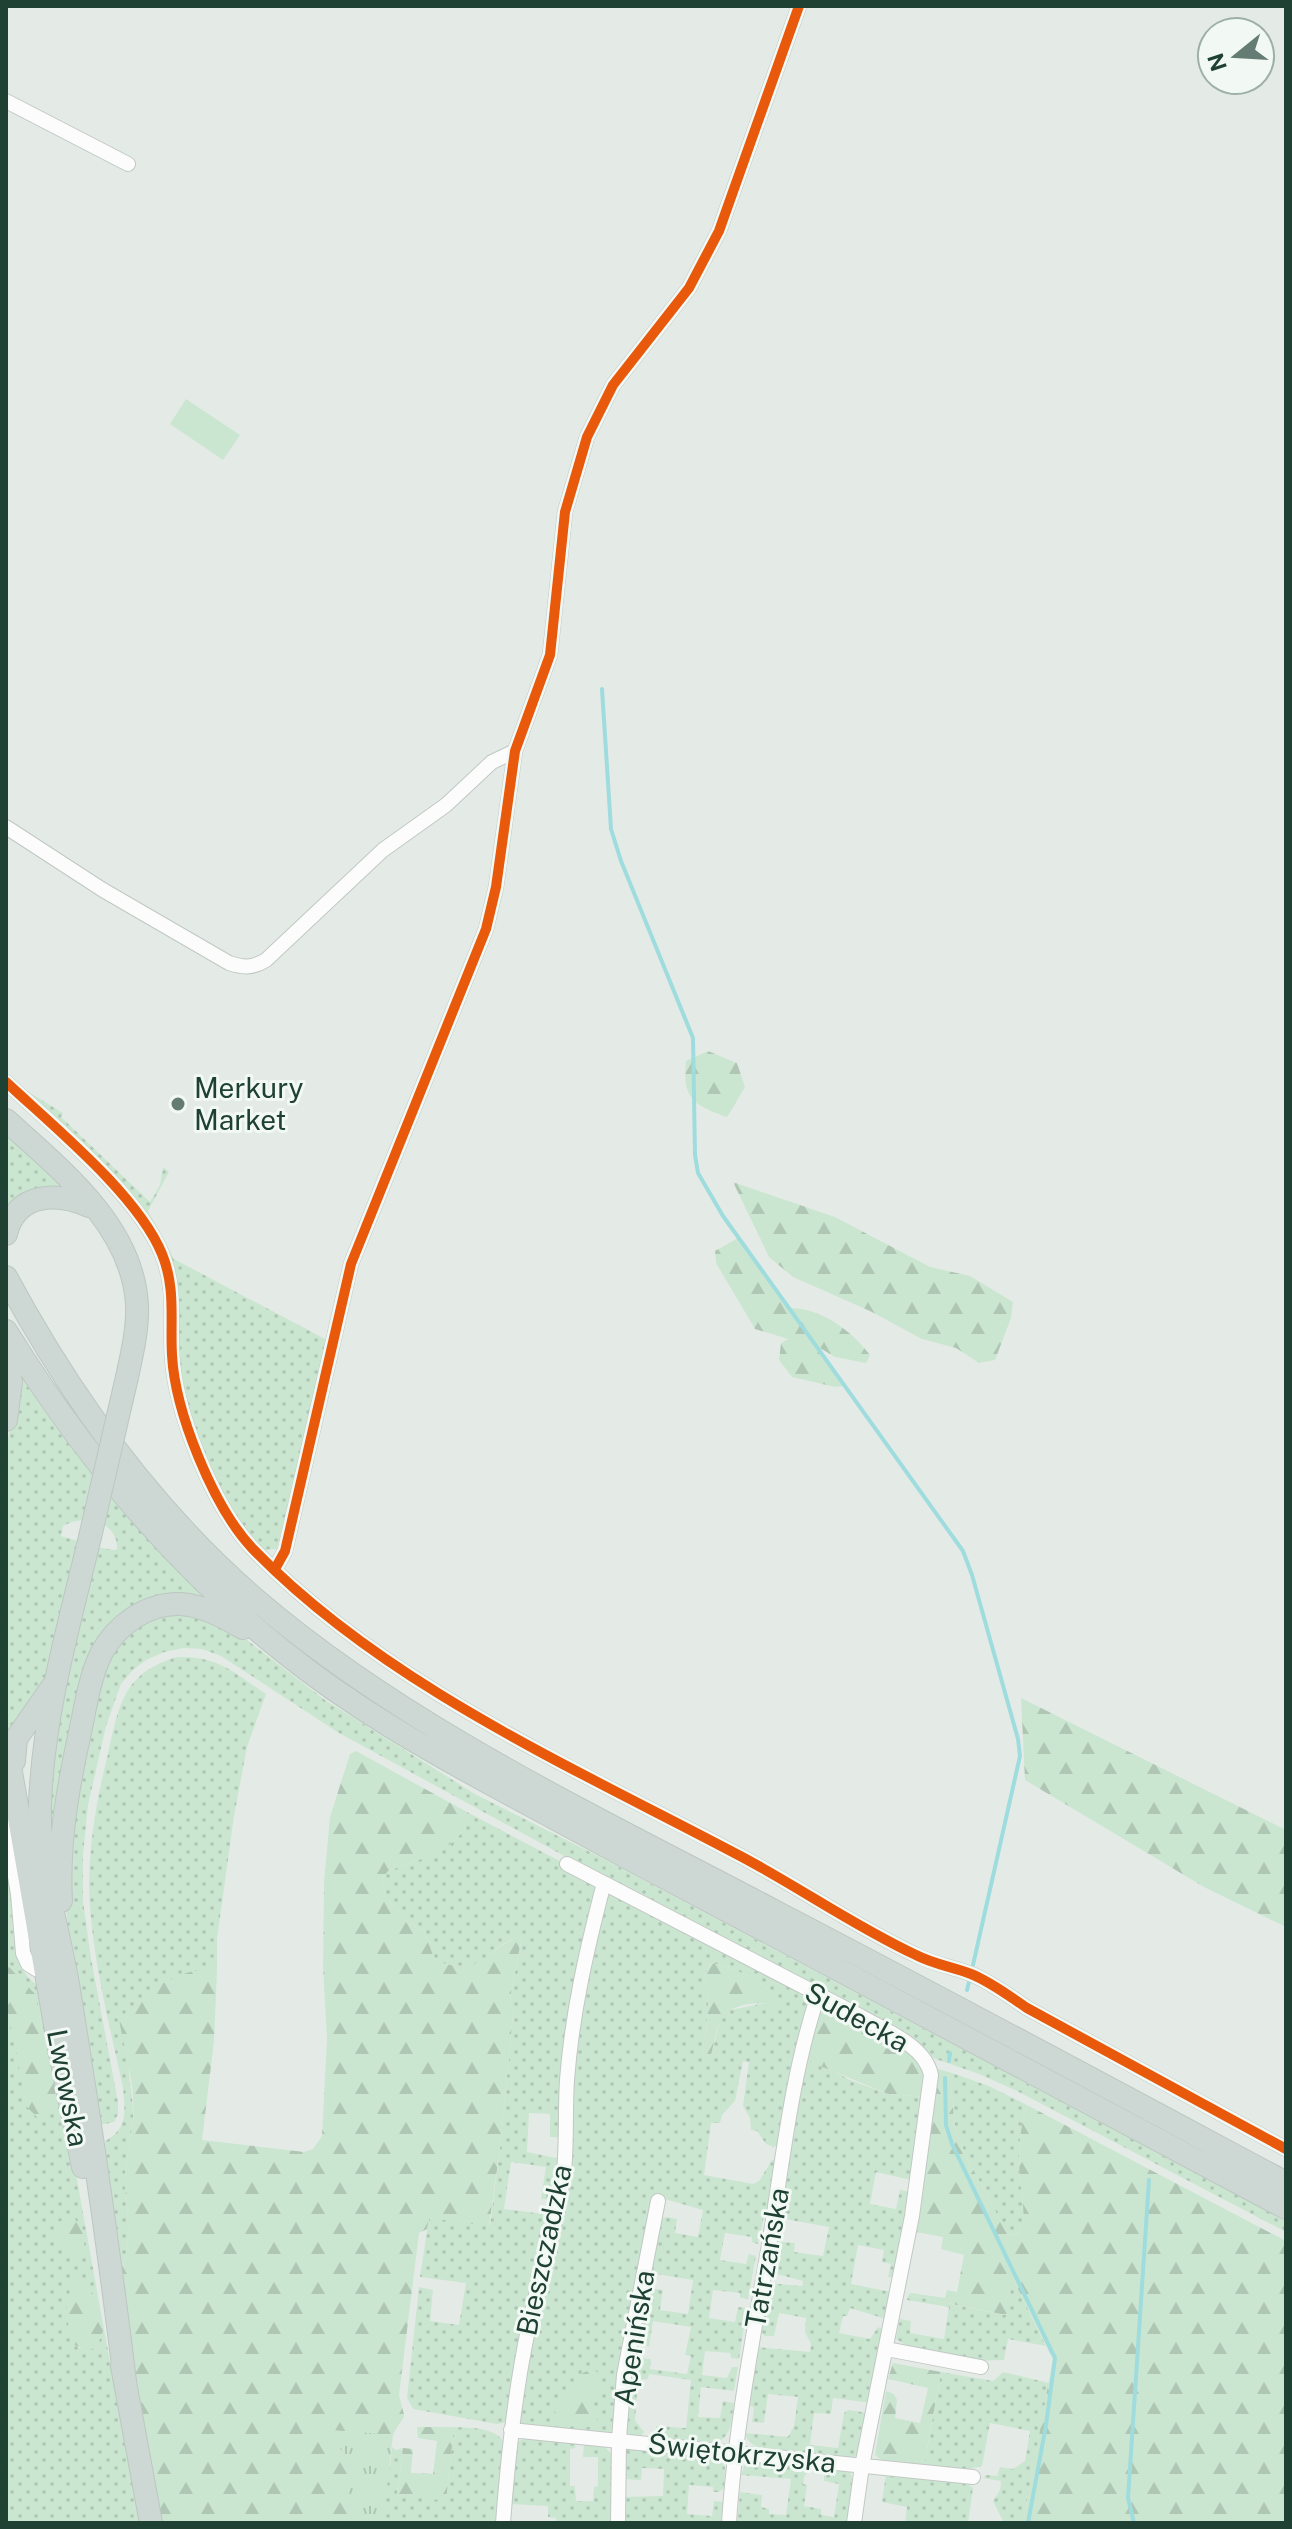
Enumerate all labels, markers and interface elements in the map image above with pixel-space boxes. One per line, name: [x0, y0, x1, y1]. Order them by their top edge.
north arrow: [1196, 16, 1276, 96]
text: N: [1202, 50, 1232, 74]
place label: Merkury Market: [194, 1071, 304, 1136]
marker: Merkury Market: [169, 1095, 187, 1113]
street label: Sudecka: [800, 1975, 915, 2058]
street label: Lwowska: [41, 2026, 96, 2149]
street label: Bieszczadzka: [509, 2161, 578, 2338]
street label: Tatrzańska: [738, 2185, 795, 2331]
street label: Apenińska: [607, 2268, 660, 2408]
street label: Świętokrzyska: [646, 2426, 838, 2479]

